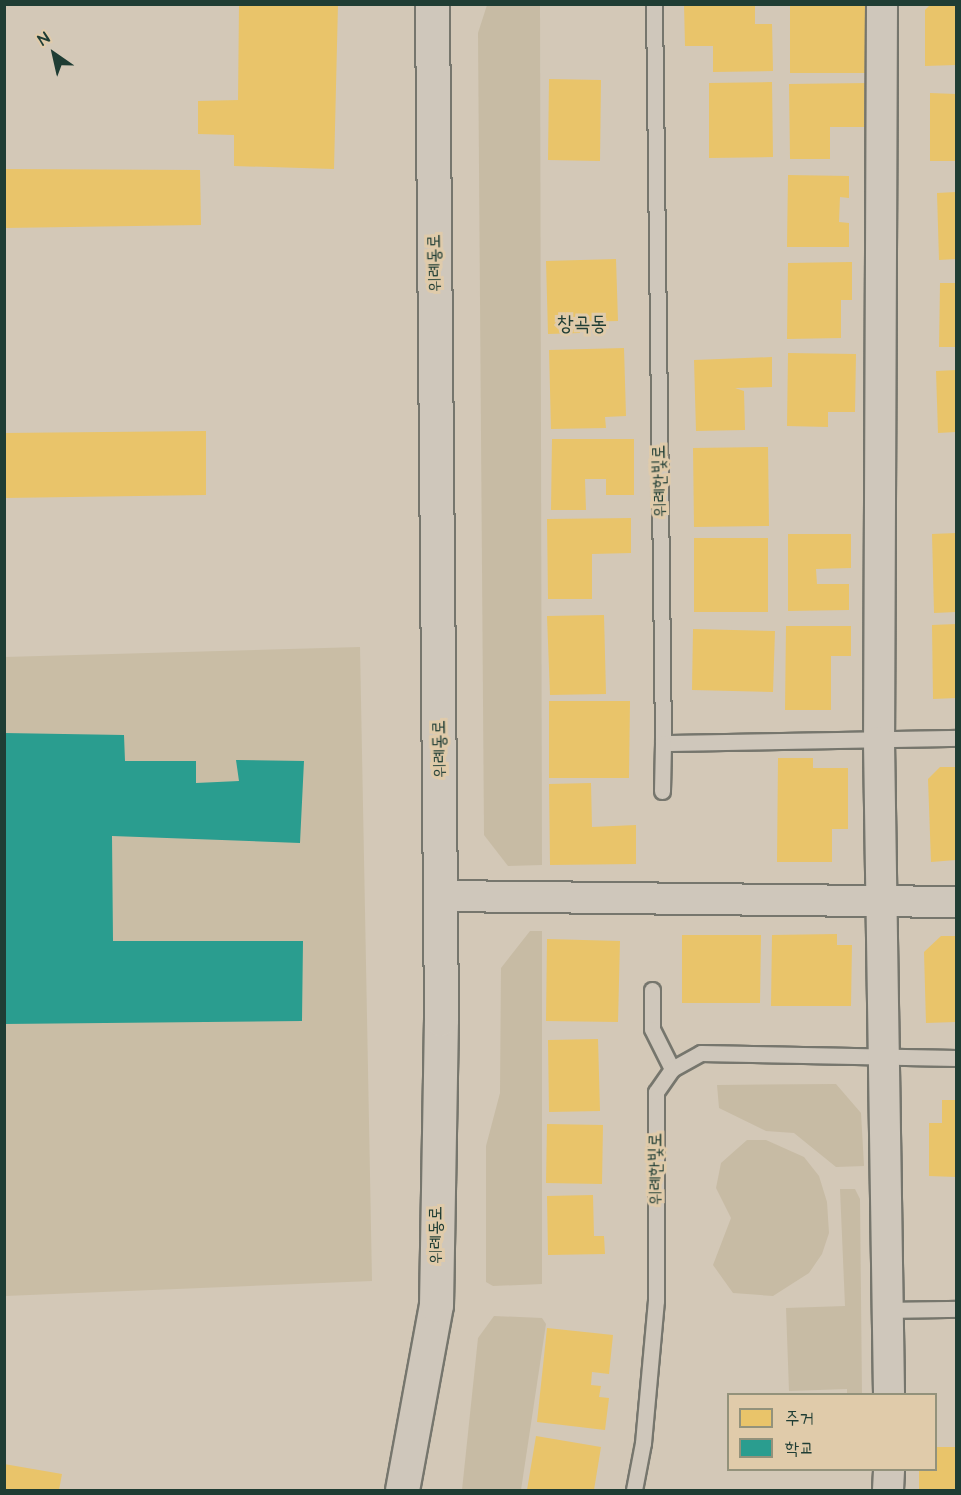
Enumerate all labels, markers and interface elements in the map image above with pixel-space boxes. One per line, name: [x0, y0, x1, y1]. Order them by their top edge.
north arrow: [24, 24, 84, 84]
text: N: [34, 27, 54, 51]
street label: 위례동로: [424, 234, 446, 292]
district label: 창곡동: [557, 311, 607, 337]
street label: 위례한빛로: [649, 445, 671, 517]
street label: 위례동로: [429, 720, 451, 778]
street label: 위례한빛로: [645, 1133, 667, 1205]
street label: 위례동로: [425, 1206, 447, 1264]
legend: [727, 1393, 937, 1471]
text: 주거: [785, 1406, 814, 1431]
text: 학교: [785, 1436, 814, 1461]

